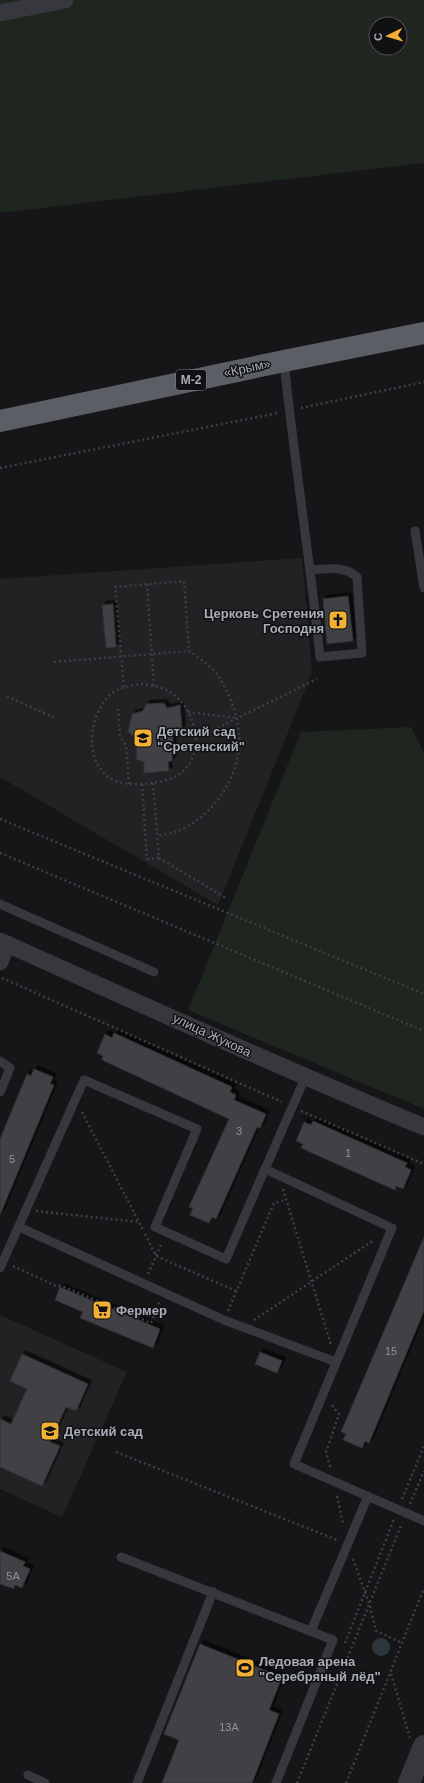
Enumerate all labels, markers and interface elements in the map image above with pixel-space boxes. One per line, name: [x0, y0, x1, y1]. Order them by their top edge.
north arrow: [368, 16, 408, 56]
text: С: [372, 32, 384, 41]
street label: «Крым»: [222, 356, 272, 380]
road number: М-2: [176, 370, 206, 390]
place label: Церковь Сретения Господня: [204, 606, 324, 636]
church icon: Церковь Сретения Господня: [327, 609, 349, 631]
place label: Детский сад "Сретенский": [157, 724, 245, 754]
school or university icon: Детский сад "Сретенский": [132, 727, 154, 749]
street label: улица Жукова: [170, 1010, 254, 1060]
house number: 3: [236, 1125, 242, 1137]
house number: 1: [345, 1147, 351, 1159]
house number: 5: [9, 1153, 15, 1165]
supermarket icon: Фермер: [91, 1299, 113, 1321]
place label: Фермер: [116, 1303, 167, 1318]
house number: 15: [385, 1345, 397, 1357]
school or university icon: Детский сад: [39, 1420, 61, 1442]
place label: Детский сад: [64, 1424, 144, 1439]
house number: 5А: [6, 1570, 20, 1582]
place label: Ледовая арена "Серебряный лёд": [259, 1654, 381, 1684]
sports icon: Ледовая арена "Серебряный лёд": [234, 1657, 256, 1679]
house number: 13А: [219, 1721, 239, 1733]

